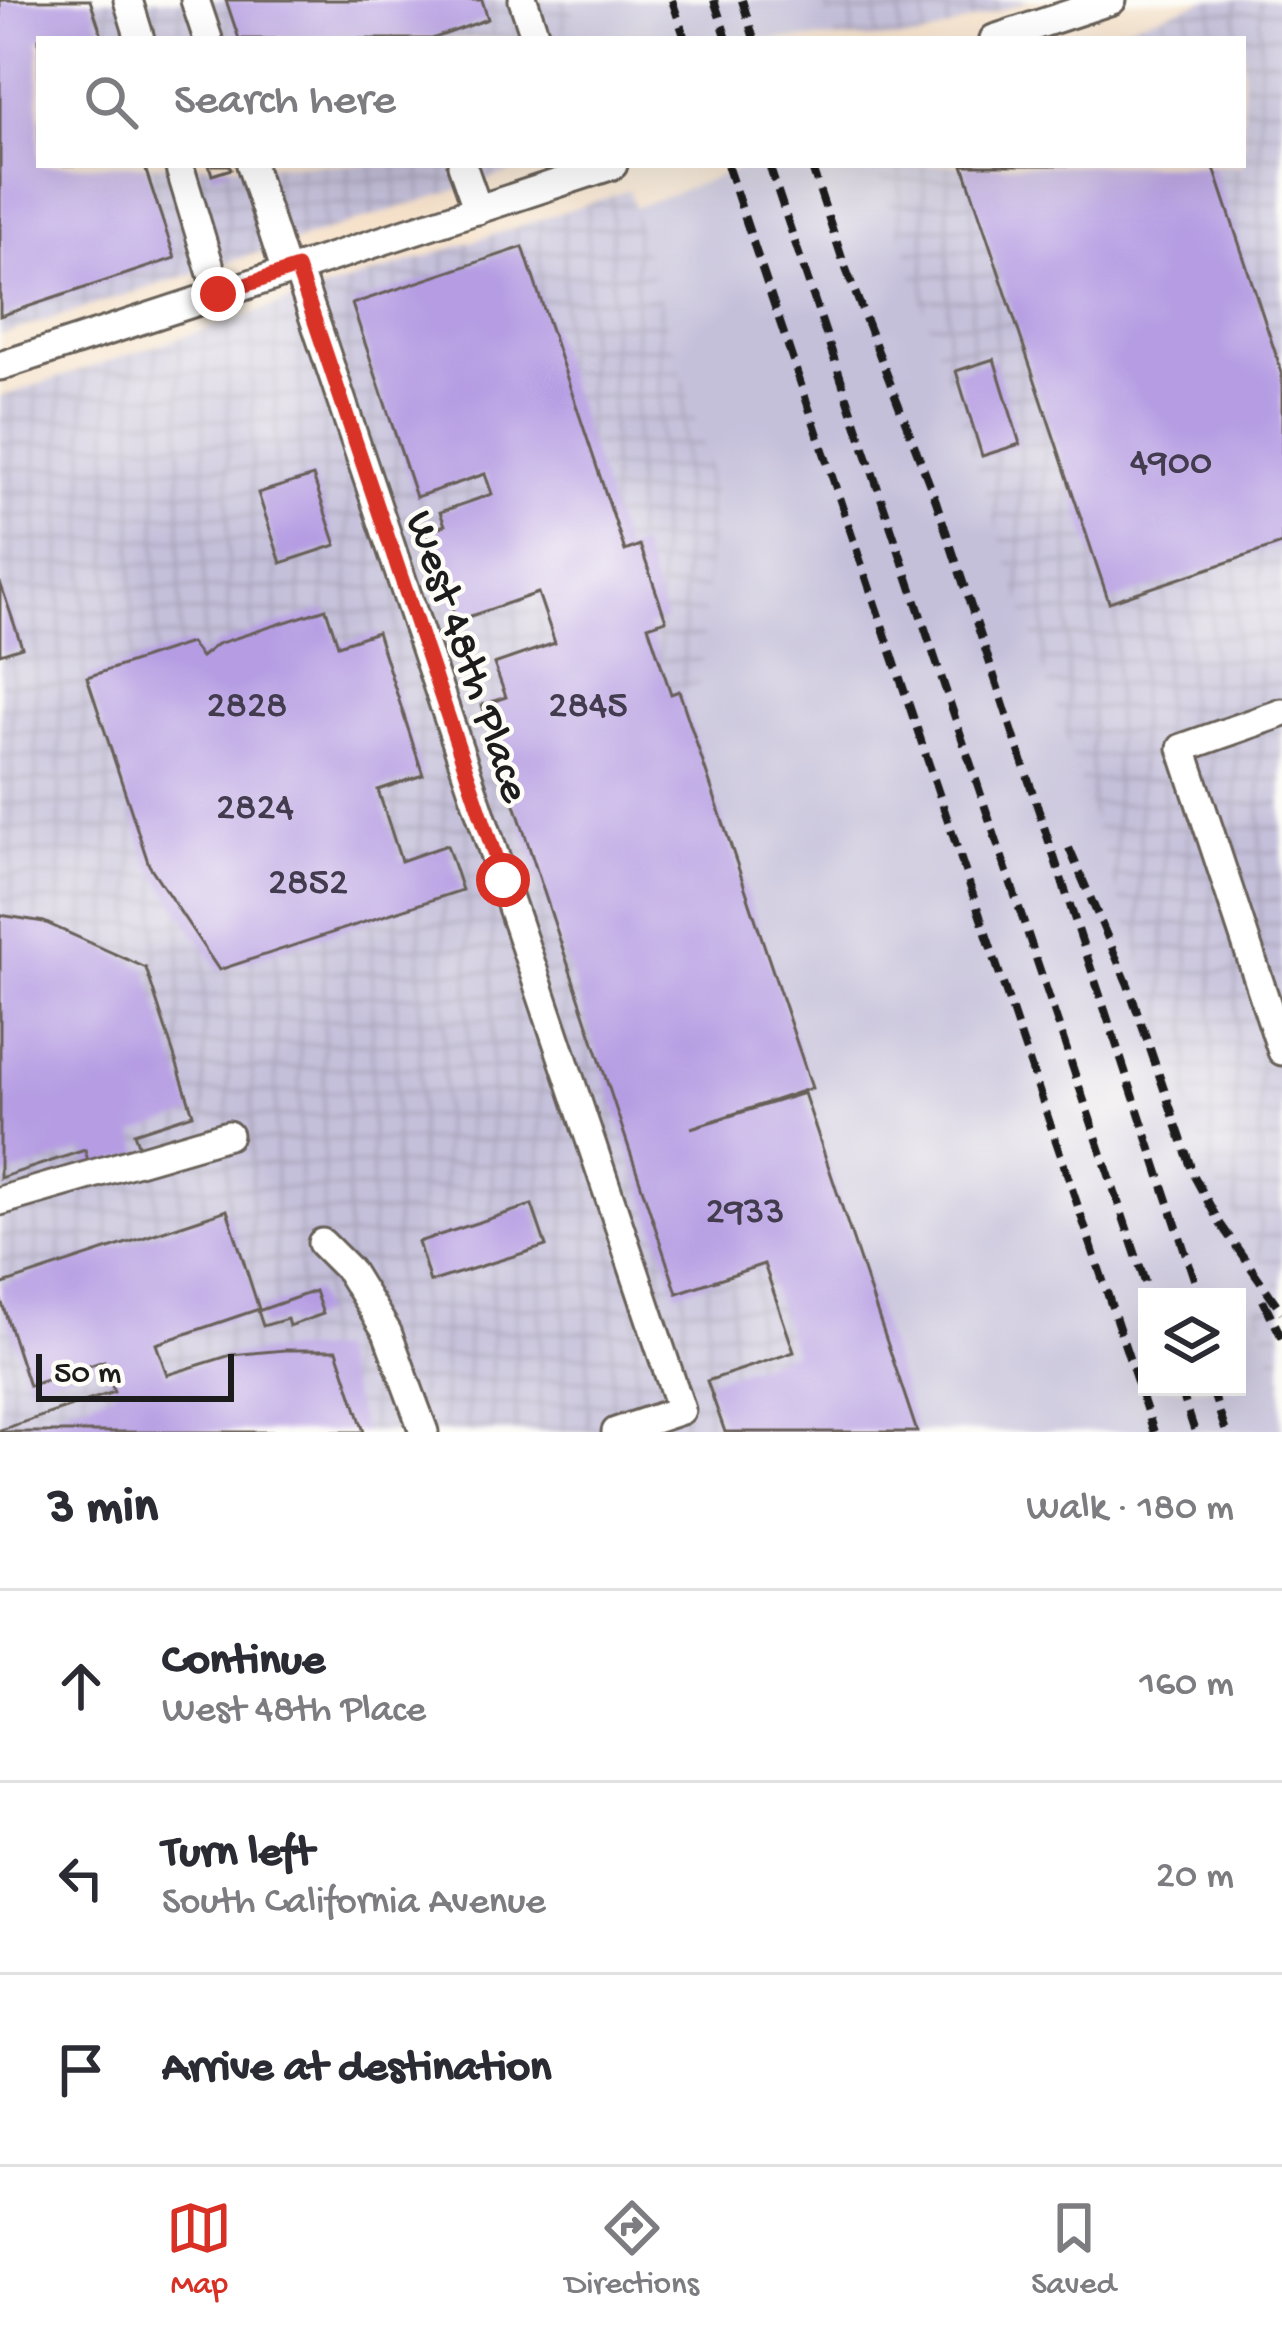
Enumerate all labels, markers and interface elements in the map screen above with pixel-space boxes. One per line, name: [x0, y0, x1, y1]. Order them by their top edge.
search box: [36, 36, 1246, 168]
icon: search: [78, 69, 144, 135]
text: Search here: [174, 76, 396, 129]
route end: [191, 267, 245, 321]
house number: 4900: [1130, 442, 1212, 488]
street label: West 48th Place: [390, 505, 540, 811]
house number: 2828: [207, 685, 287, 731]
house number: 2845: [548, 685, 628, 731]
house number: 2824: [216, 787, 294, 833]
route start: [476, 853, 530, 907]
house number: 2852: [268, 862, 348, 908]
house number: 2933: [705, 1191, 785, 1237]
map controls: [1138, 1288, 1246, 1396]
button: layers: [1138, 1288, 1246, 1396]
scale bar: [36, 1348, 234, 1401]
text: 50 m: [54, 1356, 121, 1394]
text: 3 min: [48, 1480, 158, 1540]
text: Walk · 180 m: [1026, 1487, 1234, 1533]
text: Continue: [162, 1636, 325, 1689]
icon: ahead: [48, 1653, 114, 1719]
text: 160 m: [1139, 1663, 1234, 1709]
text: West 48th Place: [162, 1689, 426, 1735]
text: Turn left: [162, 1828, 314, 1881]
icon: left: [48, 1845, 114, 1911]
text: 20 m: [1156, 1855, 1234, 1901]
text: South California Avenue: [162, 1881, 546, 1927]
icon: arrive: [48, 2037, 114, 2103]
text: Arrive at destination: [162, 2043, 551, 2096]
tab: Map: [166, 2195, 232, 2305]
tab: Directions: [565, 2195, 699, 2305]
tab: Saved: [1031, 2195, 1116, 2305]

